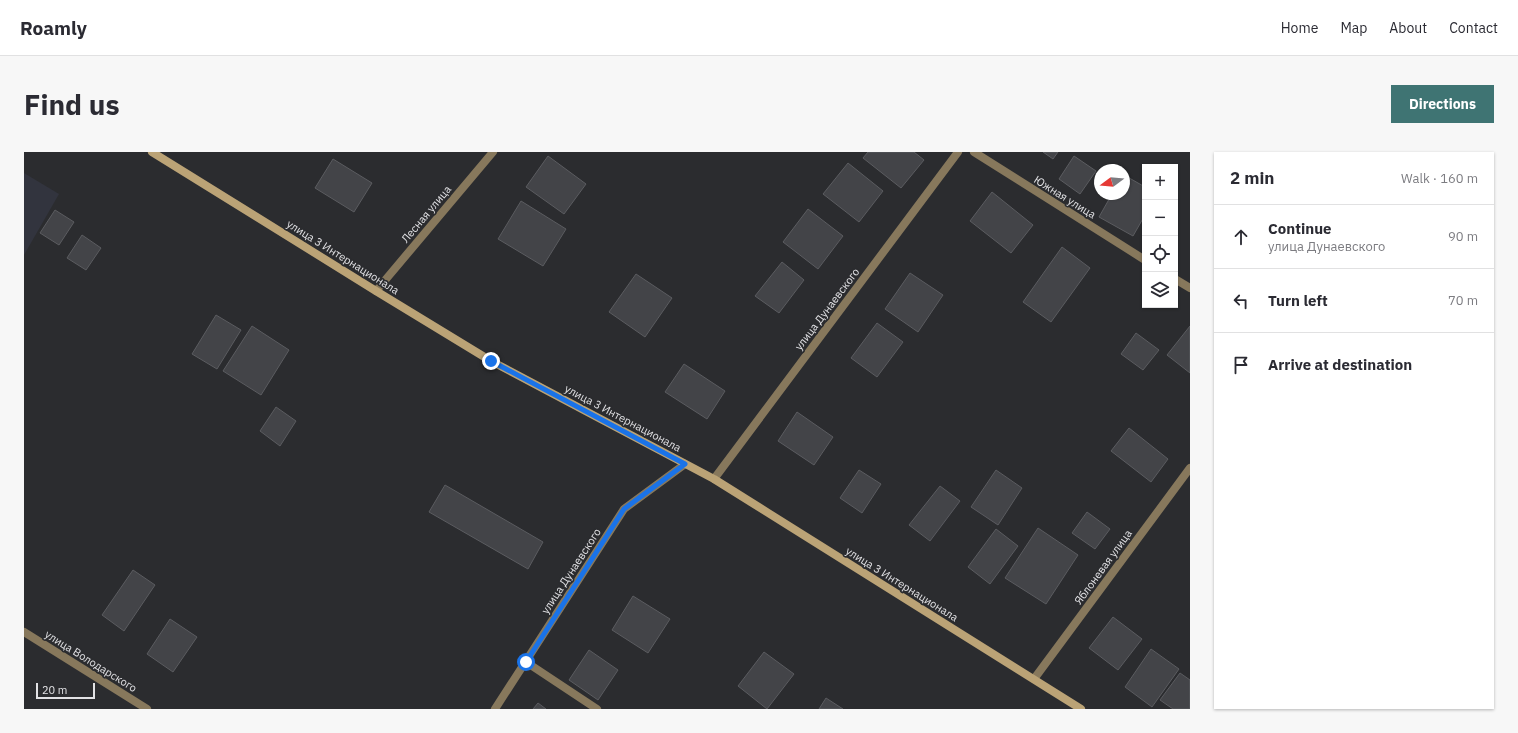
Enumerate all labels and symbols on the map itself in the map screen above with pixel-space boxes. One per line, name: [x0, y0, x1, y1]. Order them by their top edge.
north arrow: [1094, 164, 1130, 200]
street label: Южная улица: [1032, 172, 1099, 222]
street label: Лесная улица: [398, 182, 454, 245]
street label: улица 3 Интернационала: [284, 217, 402, 297]
street label: улица Дунаевского: [792, 265, 862, 353]
route end: [482, 352, 500, 370]
street label: улица 3 Интернационала: [562, 381, 684, 455]
street label: улица Дунаевского: [538, 526, 604, 616]
street label: Яблоневая улица: [1071, 527, 1135, 607]
street label: улица 3 Интернационала: [843, 544, 961, 624]
street label: улица Володарского: [42, 627, 140, 695]
route start: [517, 653, 535, 671]
scale bar: [36, 681, 95, 700]

